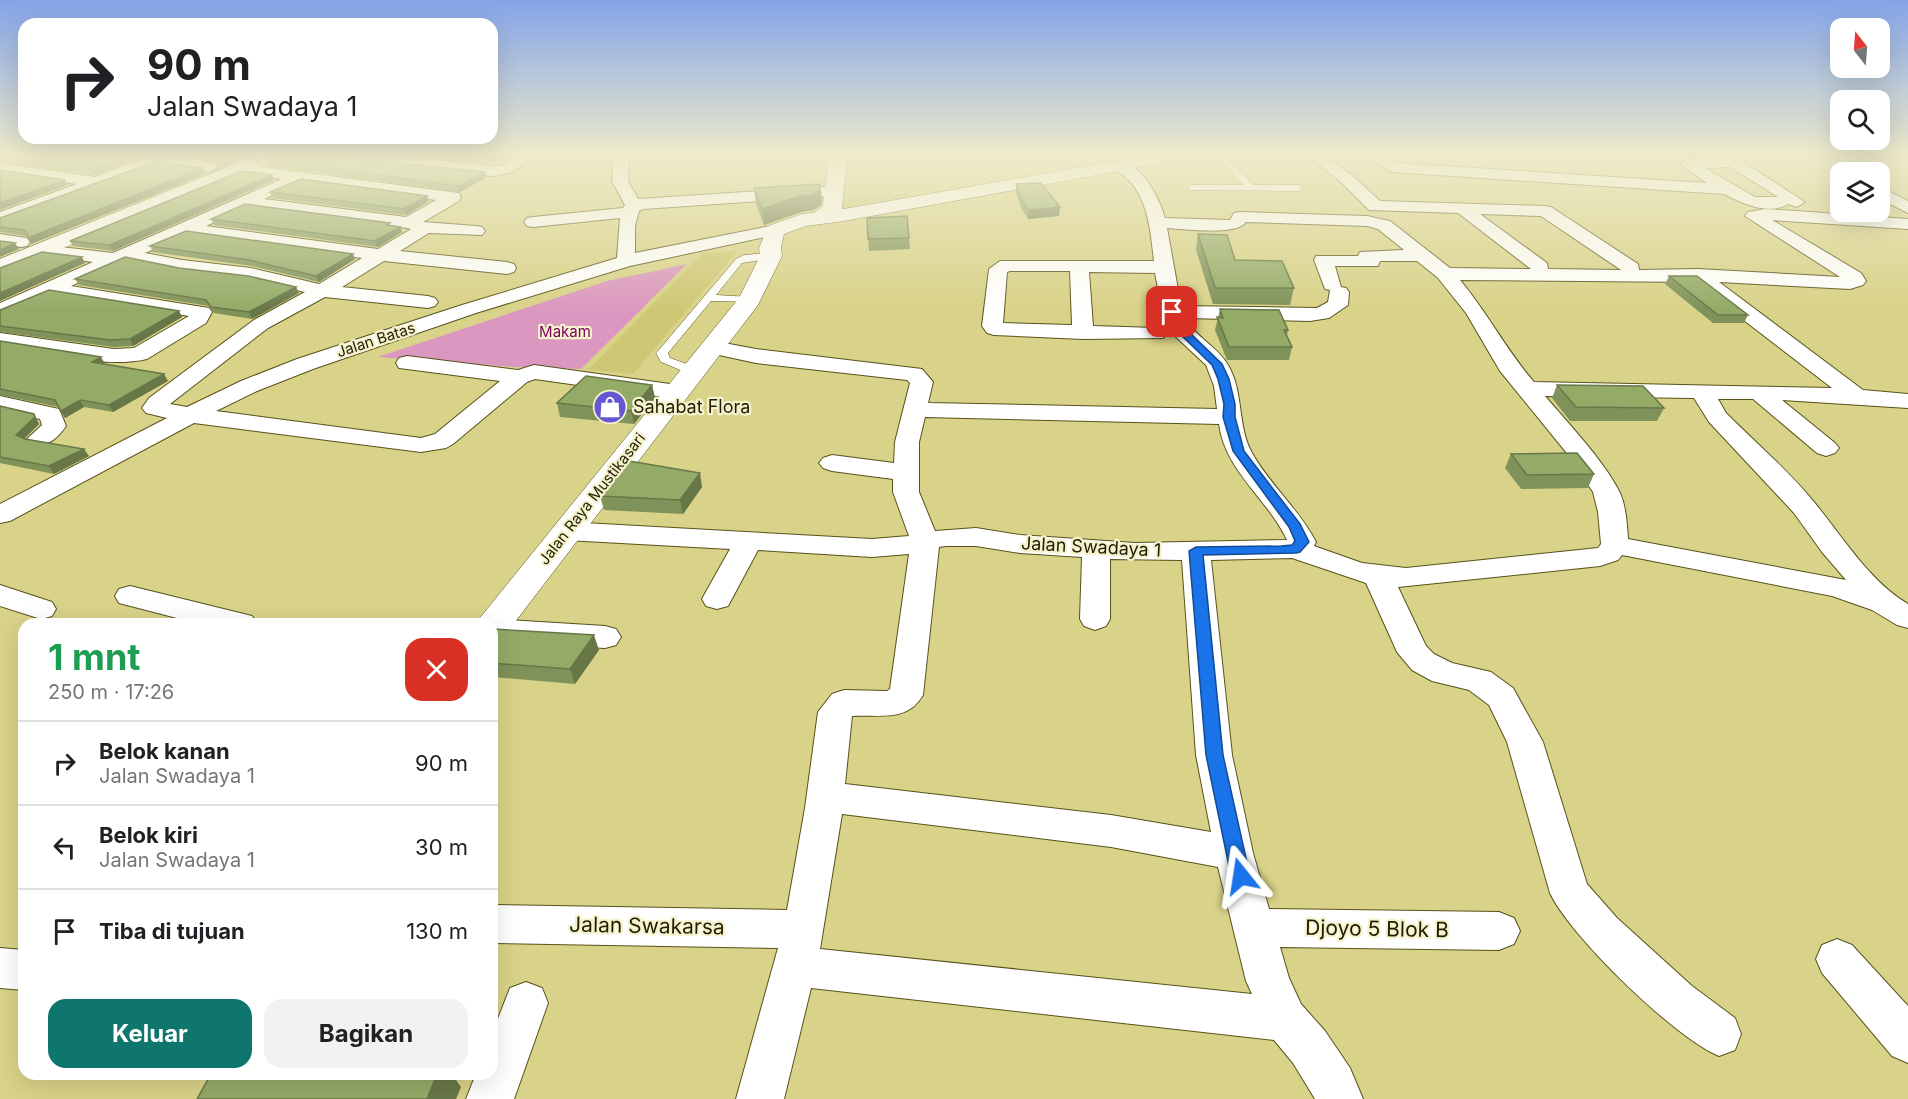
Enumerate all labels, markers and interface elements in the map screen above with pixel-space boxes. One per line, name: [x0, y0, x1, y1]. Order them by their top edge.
north arrow: [1830, 18, 1890, 78]
map controls: [1830, 18, 1890, 222]
text: 90 m: [147, 39, 251, 90]
icon: right: [48, 42, 126, 120]
text: Jalan Swadaya 1: [147, 90, 357, 123]
button: search: [1830, 90, 1890, 150]
button: layers: [1830, 162, 1890, 222]
pin: [1146, 286, 1197, 337]
icon: arrive: [1155, 295, 1188, 328]
street label: Jalan Batas: [334, 318, 418, 361]
park label: Makam: [539, 322, 591, 341]
shop icon: Sahabat Flora: [592, 389, 628, 425]
place label: Sahabat Flora: [633, 396, 750, 417]
street label: Jalan Raya Mustikasari: [534, 429, 649, 568]
street label: Jalan Swadaya 1: [1020, 532, 1162, 561]
text: 1 mnt: [48, 635, 141, 679]
button: close: [405, 638, 468, 701]
text: 250 m · 17:26: [48, 680, 174, 704]
text: Belok kanan: [99, 738, 230, 764]
icon: right: [48, 747, 81, 780]
text: 90 m: [415, 750, 468, 776]
text: Jalan Swadaya 1: [99, 764, 255, 788]
text: Belok kiri: [99, 822, 198, 848]
icon: left: [48, 831, 81, 864]
text: 30 m: [415, 834, 468, 860]
position arrow: [1209, 844, 1273, 908]
text: Jalan Swadaya 1: [99, 848, 255, 872]
street label: Jalan Swakarsa: [569, 912, 725, 939]
icon: arrive: [48, 915, 81, 948]
street label: Djoyo 5 Blok B: [1305, 915, 1449, 942]
text: Tiba di tujuan: [99, 918, 245, 944]
text: 130 m: [406, 918, 468, 944]
button: Keluar: [48, 999, 252, 1068]
button: Bagikan: [264, 999, 468, 1068]

